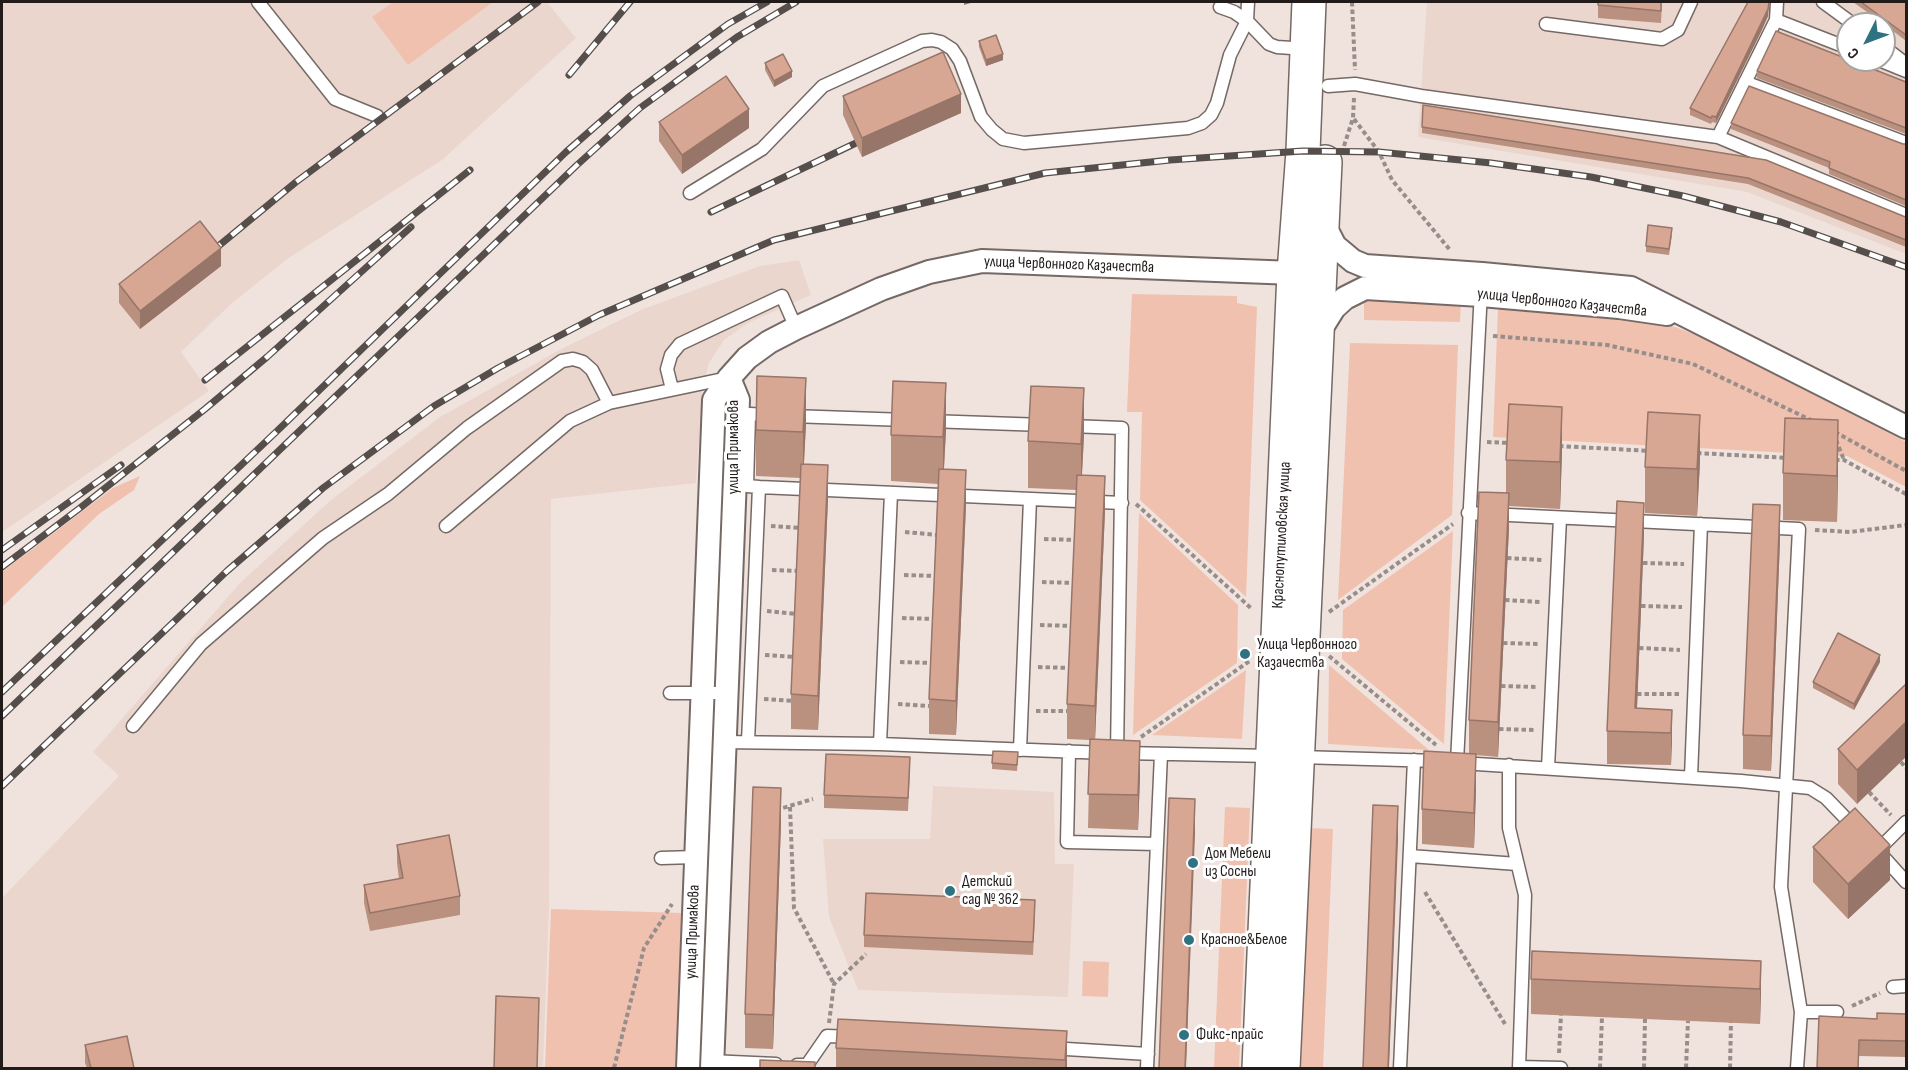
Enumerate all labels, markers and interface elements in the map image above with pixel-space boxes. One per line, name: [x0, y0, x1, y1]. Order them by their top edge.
north arrow: [1836, 12, 1896, 72]
text: С: [1844, 44, 1864, 62]
street label: улица Червонного Казачества: [984, 252, 1154, 278]
street label: улица Червонного Казачества: [1476, 285, 1648, 321]
street label: улица Примакова: [724, 400, 744, 494]
street label: Краснопутиловская улица: [1269, 461, 1295, 609]
place label: Улица Червонного Казачества: [1257, 635, 1357, 673]
marker: Улица Червонного Казачества: [1238, 647, 1252, 661]
place label: Дом Мебели из Сосны: [1205, 844, 1271, 882]
marker: Дом Мебели из Сосны: [1186, 856, 1200, 870]
place label: Детский сад № 362: [962, 872, 1019, 910]
street label: улица Примакова: [682, 884, 704, 980]
marker: Детский сад № 362: [943, 884, 957, 898]
place label: Красное&Белое: [1201, 930, 1287, 950]
marker: Красное&Белое: [1182, 933, 1196, 947]
place label: Фикс-прайс: [1196, 1025, 1264, 1045]
marker: Фикс-прайс: [1177, 1028, 1191, 1042]

